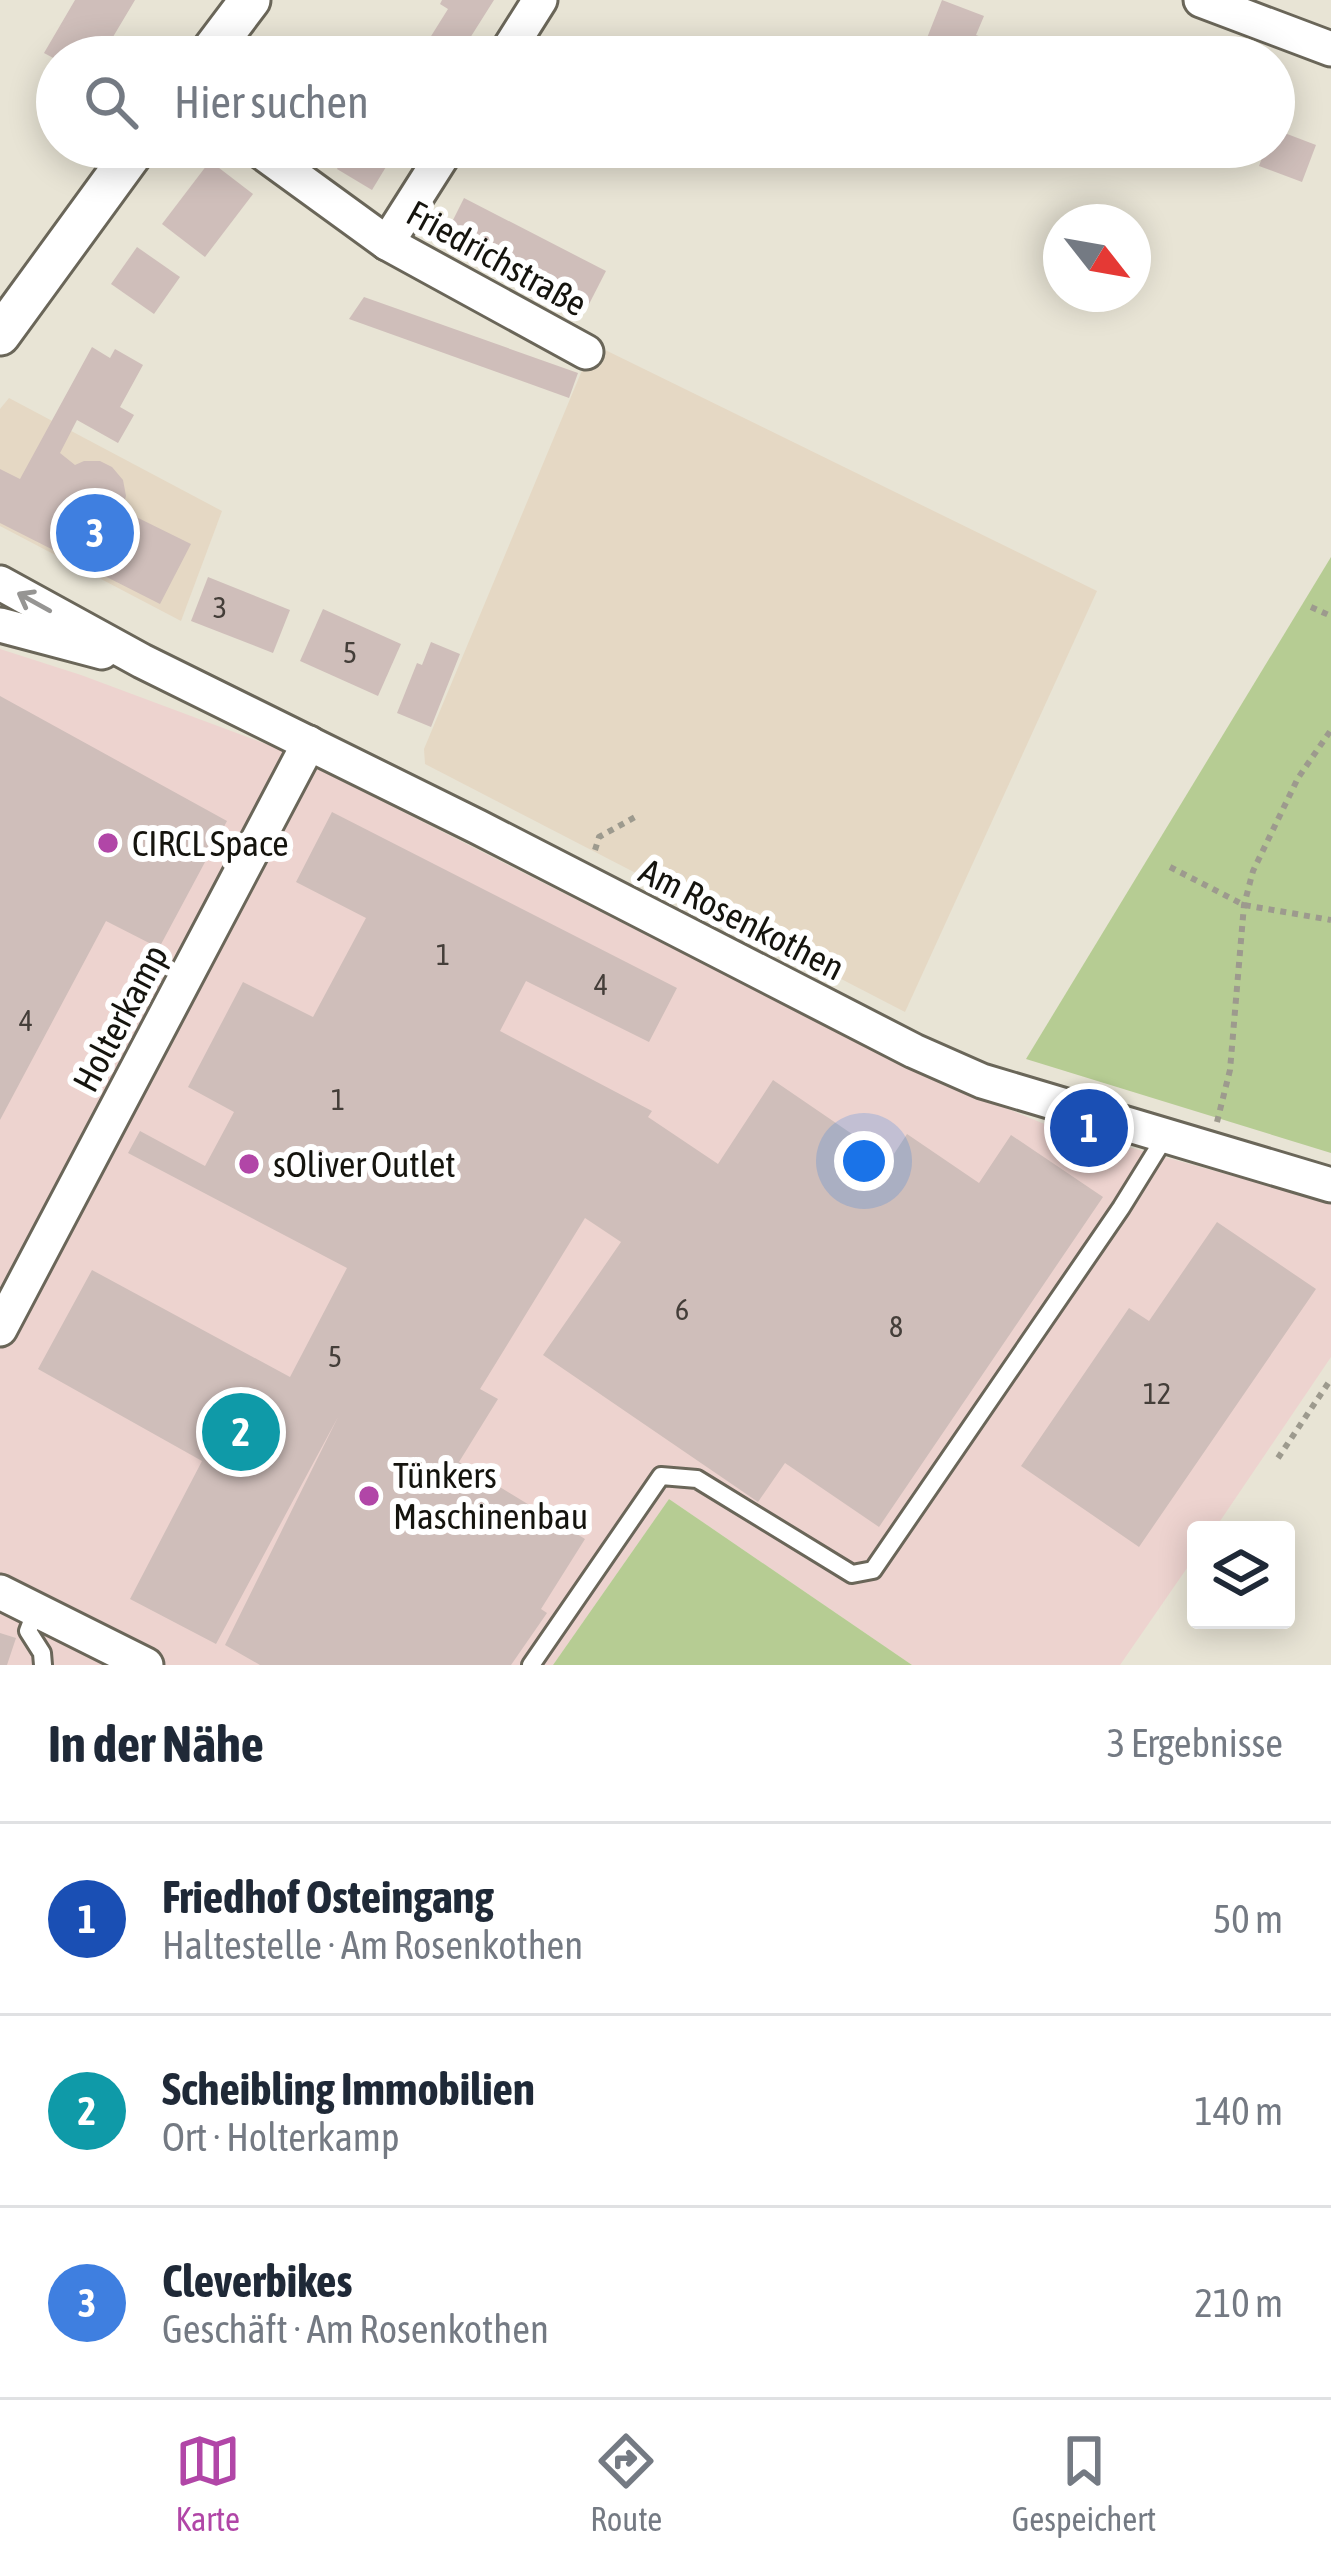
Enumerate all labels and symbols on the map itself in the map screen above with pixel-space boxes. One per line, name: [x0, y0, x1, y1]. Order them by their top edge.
street label: Friedrichstraße: [400, 191, 594, 325]
north arrow: [1043, 204, 1151, 312]
pin: 3: [56, 488, 134, 578]
one-way arrow: [17, 590, 52, 613]
house number: 3: [213, 590, 227, 624]
house number: 5: [343, 635, 357, 669]
place label: CIRCL Space: [132, 822, 289, 864]
marker: CIRCL Space: [95, 830, 121, 856]
street label: Am Rosenkothen: [633, 850, 851, 988]
house number: 1: [436, 937, 450, 971]
street label: Holterkamp: [64, 938, 176, 1098]
house number: 4: [594, 967, 608, 1001]
house number: 4: [19, 1003, 33, 1037]
house number: 1: [331, 1082, 345, 1116]
pin: 1: [1050, 1083, 1128, 1173]
your location: [834, 1131, 894, 1191]
place label: sOliver Outlet: [273, 1143, 456, 1185]
marker: sOliver Outlet: [236, 1151, 262, 1177]
house number: 6: [675, 1292, 689, 1326]
house number: 8: [889, 1309, 903, 1343]
house number: 5: [328, 1339, 342, 1373]
house number: 12: [1143, 1376, 1171, 1410]
pin: 2: [202, 1387, 280, 1477]
place label: Tünkers Maschinenbau: [393, 1454, 588, 1537]
marker: Tünkers Maschinenbau: [356, 1483, 382, 1509]

